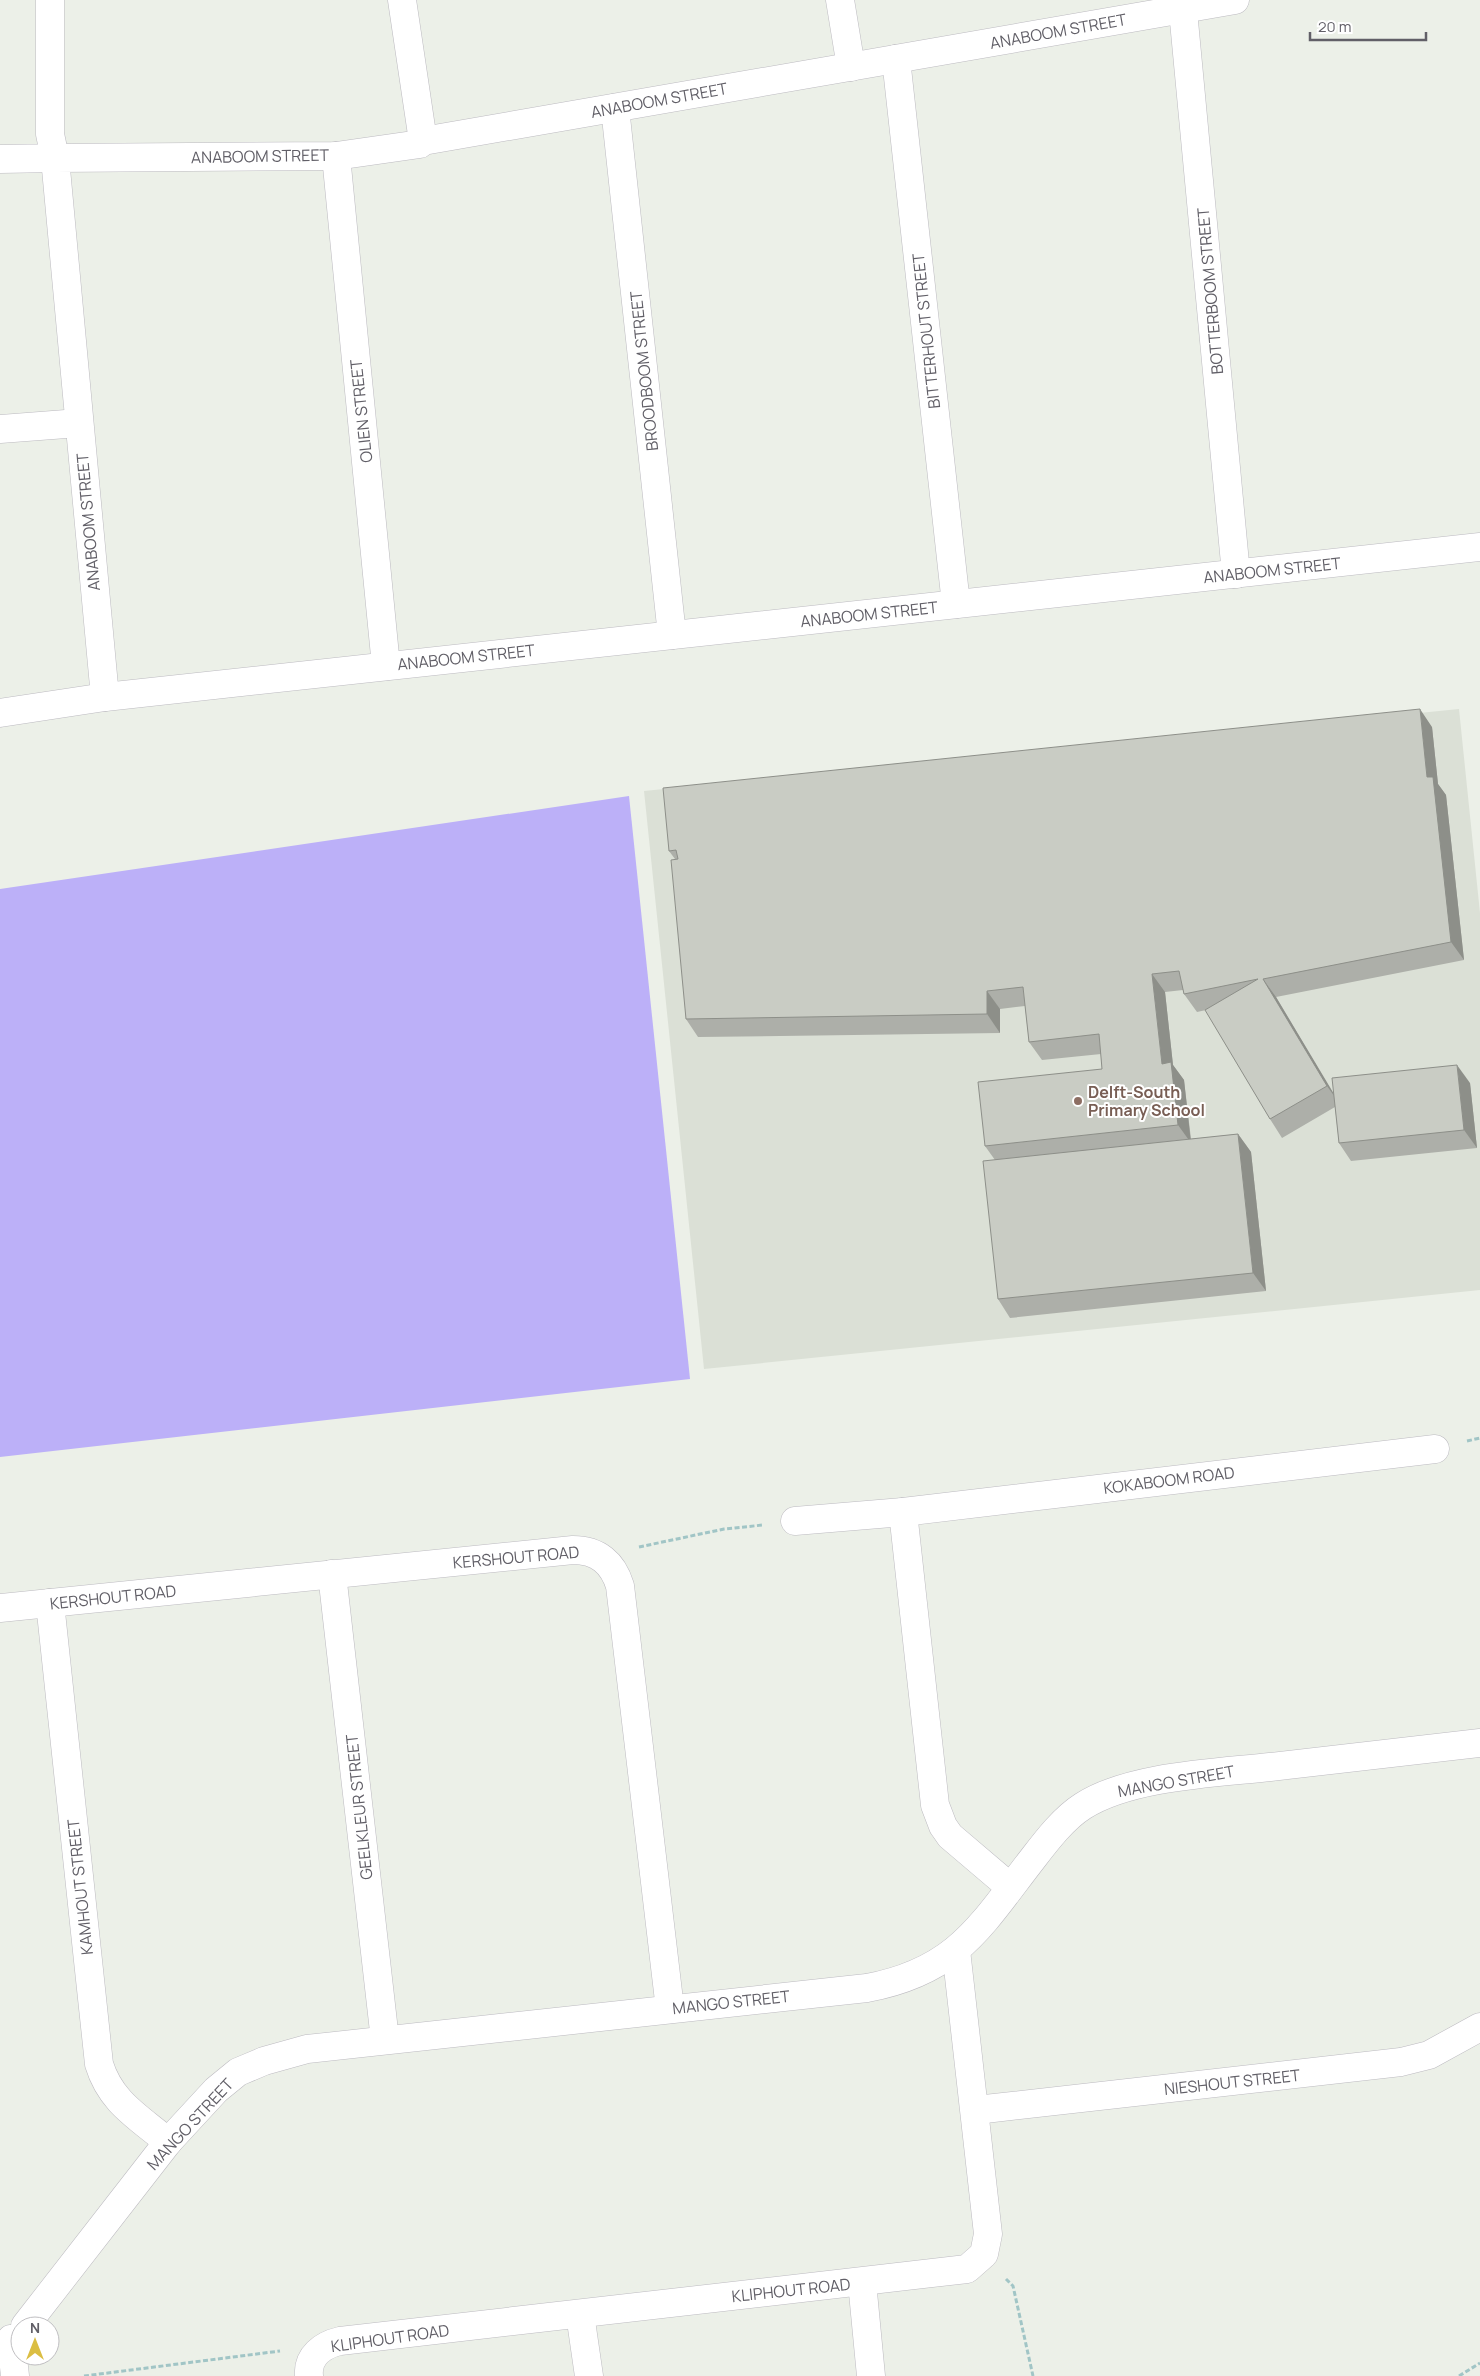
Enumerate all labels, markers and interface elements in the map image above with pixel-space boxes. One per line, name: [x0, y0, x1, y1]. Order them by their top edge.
street label: ANABOOM STREET: [988, 8, 1128, 54]
scale bar: [1310, 10, 1426, 42]
text: 20 m: [1318, 16, 1351, 37]
street label: ANABOOM STREET: [589, 77, 729, 123]
street label: ANABOOM STREET: [191, 144, 330, 168]
street label: BOTTERBOOM STREET: [1192, 206, 1228, 375]
street label: BITTERHOUT STREET: [907, 252, 945, 410]
street label: BROODBOOM STREET: [625, 290, 663, 452]
street label: OLIEN STREET: [345, 358, 377, 464]
street label: ANABOOM STREET: [71, 452, 105, 592]
street label: ANABOOM STREET: [1202, 552, 1342, 588]
street label: ANABOOM STREET: [799, 596, 939, 632]
street label: ANABOOM STREET: [396, 639, 536, 675]
place label: Delft-South Primary School: [1088, 1081, 1205, 1121]
marker: Delft-South Primary School: [1072, 1095, 1084, 1107]
street label: KOKABOOM ROAD: [1102, 1461, 1236, 1499]
street label: KERSHOUT ROAD: [452, 1540, 580, 1573]
street label: KERSHOUT ROAD: [49, 1579, 177, 1615]
street label: GEELKLEUR STREET: [340, 1733, 378, 1881]
street label: MANGO STREET: [1116, 1760, 1236, 1802]
street label: KAMHOUT STREET: [62, 1818, 98, 1956]
street label: MANGO STREET: [671, 1985, 791, 2019]
street label: NIESHOUT STREET: [1163, 2064, 1301, 2100]
street label: MANGO STREET: [142, 2073, 239, 2175]
street label: KLIPHOUT ROAD: [731, 2273, 852, 2307]
north arrow: [10, 2316, 60, 2366]
text: N: [30, 2318, 40, 2337]
street label: KLIPHOUT ROAD: [329, 2319, 451, 2357]

